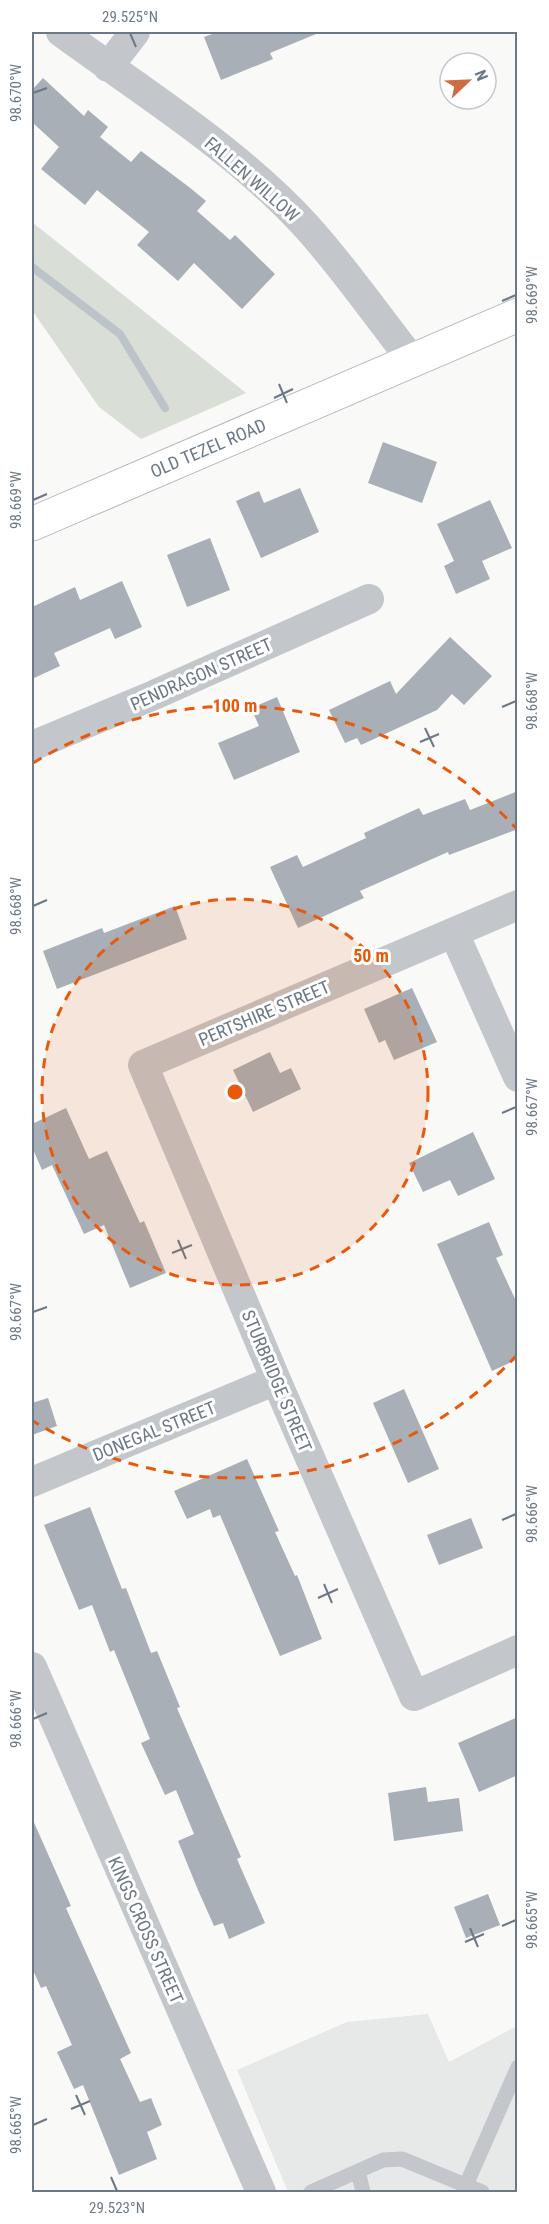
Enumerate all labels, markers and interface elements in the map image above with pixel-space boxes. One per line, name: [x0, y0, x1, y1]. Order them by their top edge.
text: 29.525°N: [102, 8, 158, 26]
north arrow: [438, 51, 498, 111]
text: 98.670°W: [7, 63, 25, 122]
text: N: [471, 67, 492, 84]
street label: FALLEN WILLOW: [201, 132, 304, 226]
text: 98.669°W: [523, 265, 541, 324]
street label: OLD TEZEL ROAD: [147, 414, 269, 482]
text: 98.669°W: [7, 470, 25, 529]
street label: PENDRAGON STREET: [127, 633, 275, 715]
text: 98.668°W: [523, 671, 541, 730]
text: 100 m: [213, 695, 257, 716]
text: 98.668°W: [7, 876, 25, 935]
text: 50 m: [353, 945, 389, 966]
street label: PERTSHIRE STREET: [195, 976, 333, 1050]
text: 98.667°W: [523, 1077, 541, 1136]
centre of rings: [225, 1082, 245, 1102]
text: 98.667°W: [7, 1282, 25, 1341]
street label: STURBRIDGE STREET: [238, 1307, 316, 1455]
street label: DONEGAL STREET: [90, 1397, 218, 1465]
text: 98.666°W: [523, 1484, 541, 1543]
text: 98.666°W: [7, 1689, 25, 1748]
street label: KINGS CROSS STREET: [104, 1853, 188, 2007]
text: 98.665°W: [523, 1890, 541, 1949]
text: 98.665°W: [7, 2095, 25, 2154]
text: 29.523°N: [89, 2199, 145, 2217]

